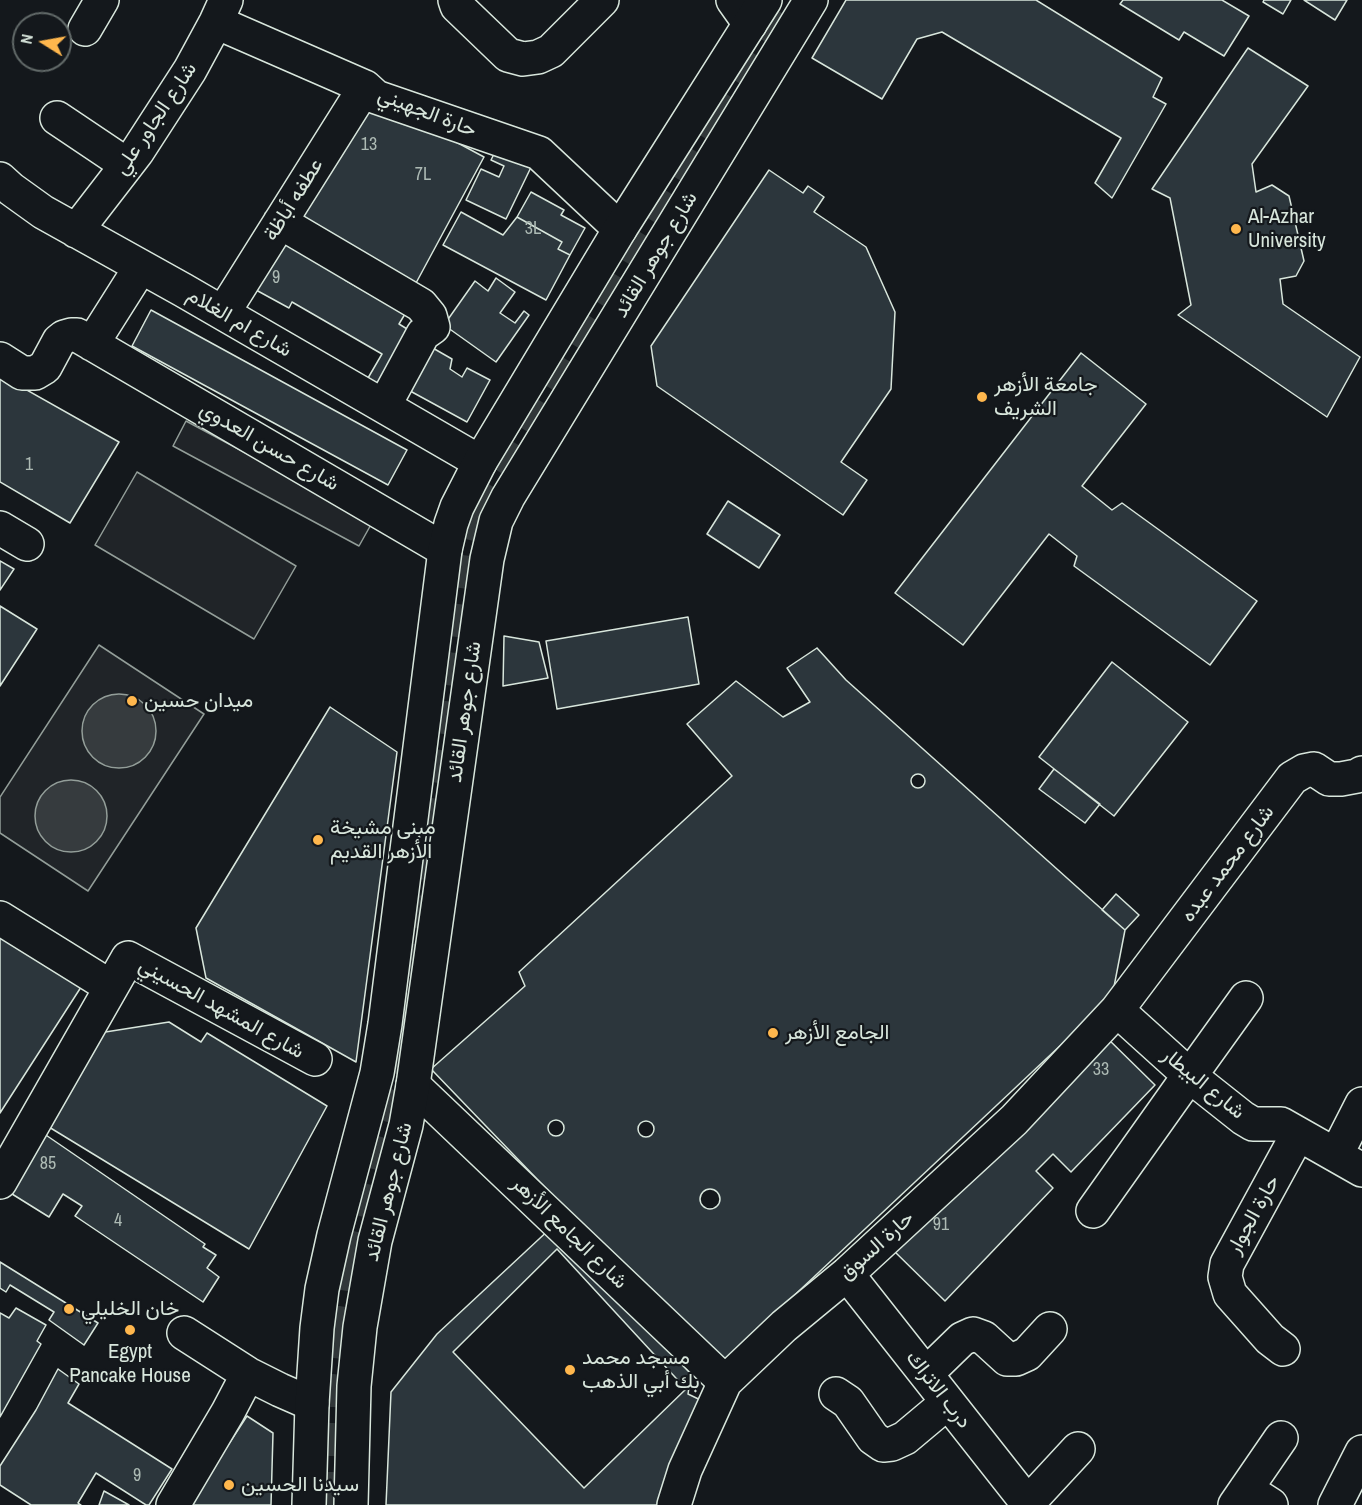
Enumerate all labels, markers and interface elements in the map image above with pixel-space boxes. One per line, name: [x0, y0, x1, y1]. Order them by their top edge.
north arrow: [12, 12, 72, 72]
text: N: [15, 32, 38, 46]
street label: شارع الجاور علي: [109, 58, 203, 180]
street label: حارة الجهيني: [374, 83, 480, 143]
house number: 13: [361, 134, 377, 156]
street label: عطفه أباظة: [259, 154, 329, 246]
house number: 7L: [415, 164, 431, 186]
street label: شارع جوهر القائد: [609, 187, 703, 323]
place label: Al-Azhar University: [1248, 204, 1326, 254]
house number: 3L: [525, 218, 541, 240]
marker: Al-Azhar University: [1229, 222, 1243, 236]
house number: 9: [272, 267, 280, 289]
street label: شارع ام الغلام: [182, 283, 296, 363]
place label: جامعة الأزهر الشريف: [994, 372, 1098, 422]
marker: جامعة الأزهر الشريف: [975, 390, 989, 404]
street label: شارع حسن العدوي: [195, 397, 343, 497]
house number: 1: [25, 454, 33, 476]
street label: شارع جوهر القائد: [443, 640, 487, 784]
place label: ميدان حسين: [144, 688, 253, 714]
marker: ميدان حسين: [125, 694, 139, 708]
street label: شارع محمد عبده: [1176, 801, 1280, 927]
place label: مبنى مشيخة الأزهر القديم: [330, 815, 436, 865]
marker: مبنى مشيخة الأزهر القديم: [311, 833, 325, 847]
street label: شارع المشهد الحسيني: [134, 953, 308, 1065]
place label: الجامع الأزهر: [785, 1020, 889, 1046]
marker: الجامع الأزهر: [766, 1026, 780, 1040]
street label: شارع البيطار: [1156, 1043, 1250, 1125]
house number: 33: [1093, 1059, 1109, 1081]
street label: شارع جوهر القائد: [360, 1120, 418, 1264]
house number: 85: [40, 1153, 56, 1175]
street label: شارع الجامع الأزهر: [506, 1171, 632, 1295]
street label: حارة الجوار: [1222, 1171, 1286, 1259]
street label: حارة السوق: [834, 1206, 920, 1286]
house number: 4: [114, 1210, 122, 1232]
house number: 91: [933, 1214, 949, 1236]
place label: خان الخليلي: [81, 1296, 179, 1322]
marker: خان الخليلي: [62, 1302, 76, 1316]
marker: Egypt Pancake House: [123, 1323, 137, 1337]
place label: Egypt Pancake House: [69, 1339, 191, 1389]
place label: مسجد محمد بك أبي الذهب: [582, 1345, 700, 1395]
street label: درب الاتراك: [900, 1346, 976, 1434]
marker: مسجد محمد بك أبي الذهب: [563, 1363, 577, 1377]
house number: 9: [133, 1465, 141, 1487]
place label: سيدنا الحسين: [241, 1472, 359, 1498]
marker: سيدنا الحسين: [222, 1478, 236, 1492]

